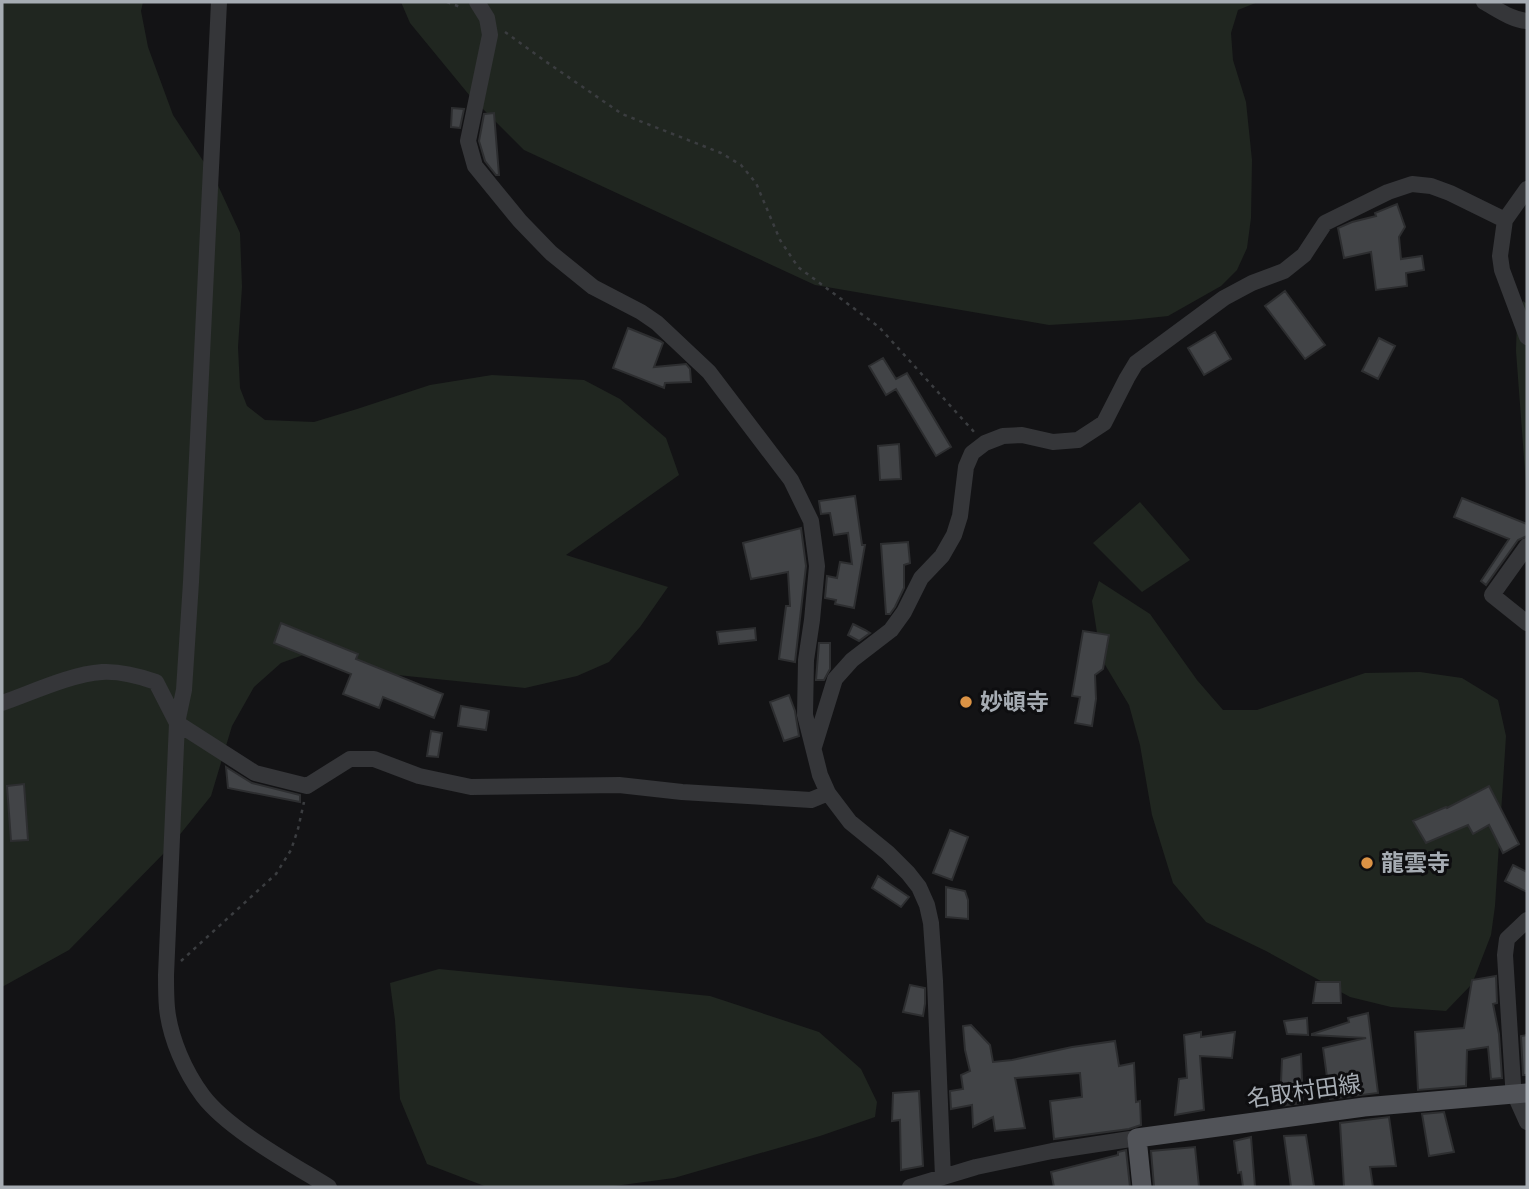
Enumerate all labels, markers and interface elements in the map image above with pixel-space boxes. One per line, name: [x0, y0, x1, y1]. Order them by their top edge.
place label: 妙頓寺: [980, 687, 1049, 717]
marker: 妙頓寺: [958, 694, 974, 710]
place label: 龍雲寺: [1381, 848, 1450, 878]
marker: 龍雲寺: [1359, 855, 1375, 871]
street label: 名取村田線: [1245, 1068, 1363, 1114]

